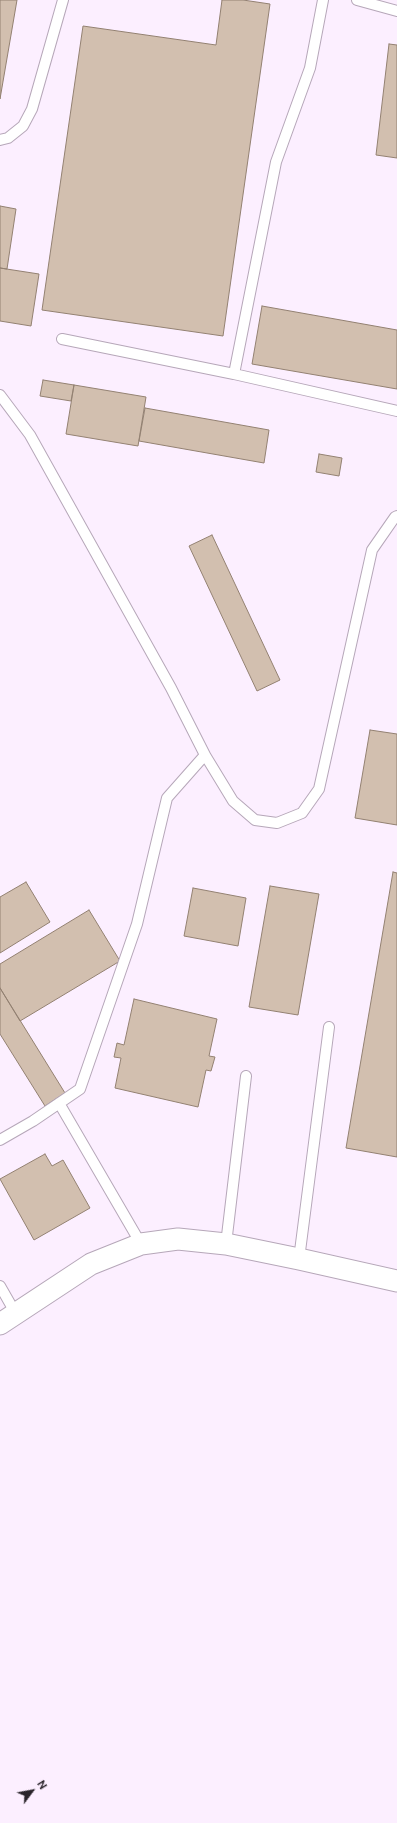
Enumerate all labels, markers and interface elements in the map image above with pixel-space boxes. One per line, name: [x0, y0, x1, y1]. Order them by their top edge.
north arrow: [12, 1771, 52, 1811]
text: N: [35, 1778, 49, 1791]

